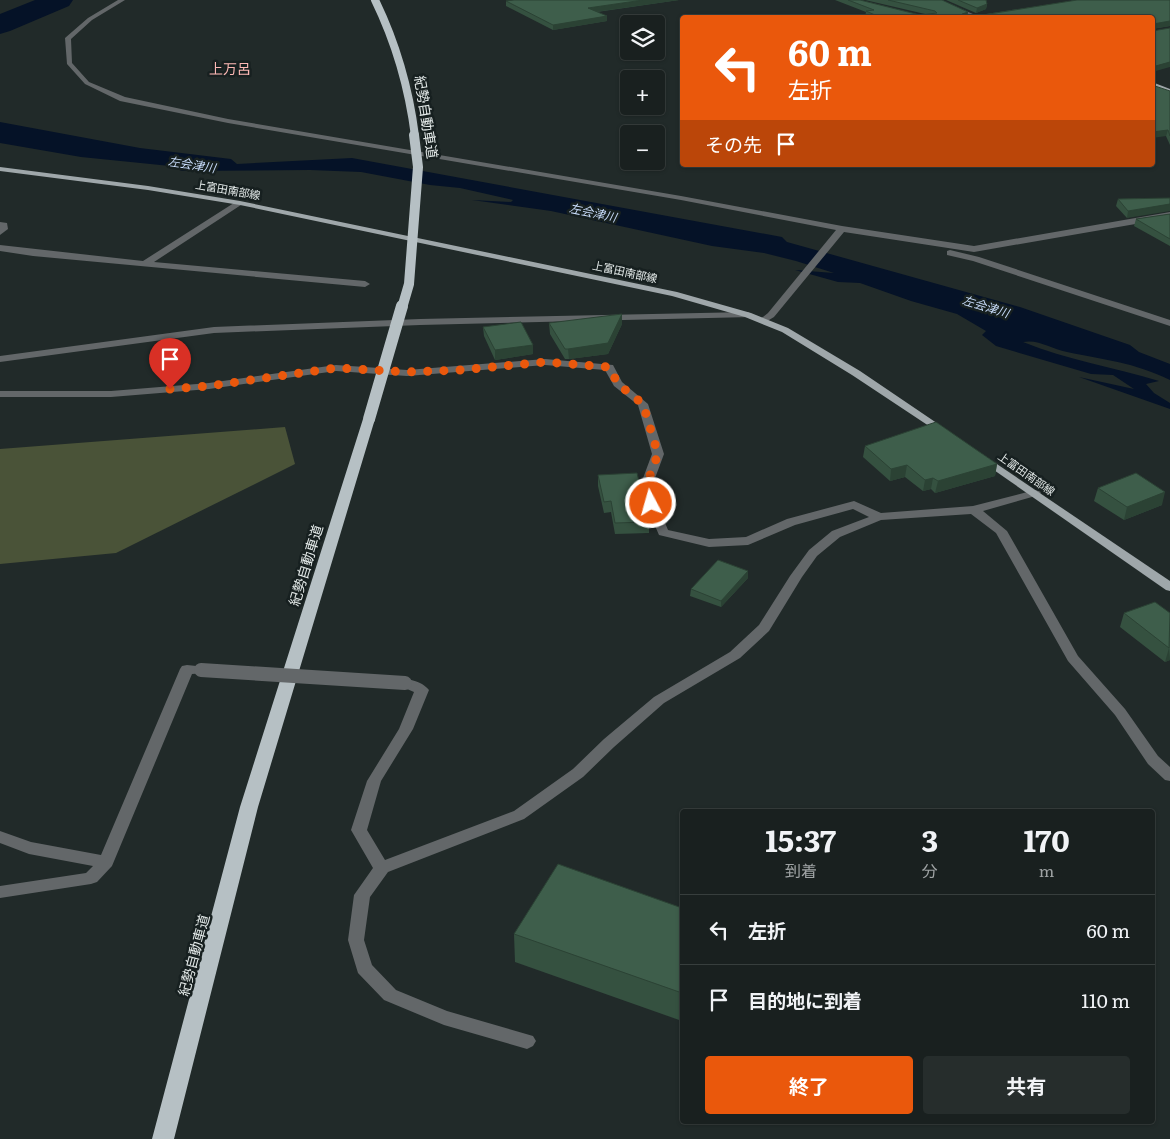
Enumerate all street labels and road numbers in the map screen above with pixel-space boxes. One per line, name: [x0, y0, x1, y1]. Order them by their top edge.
street label: 紀勢自動車道: [411, 74, 443, 160]
street label: 上富田南部線: [194, 175, 262, 203]
street label: 上富田南部線: [591, 256, 659, 286]
street label: 上富田南部線: [995, 448, 1059, 498]
street label: 紀勢自動車道: [283, 522, 327, 608]
street label: 紀勢自動車道: [172, 912, 214, 998]

